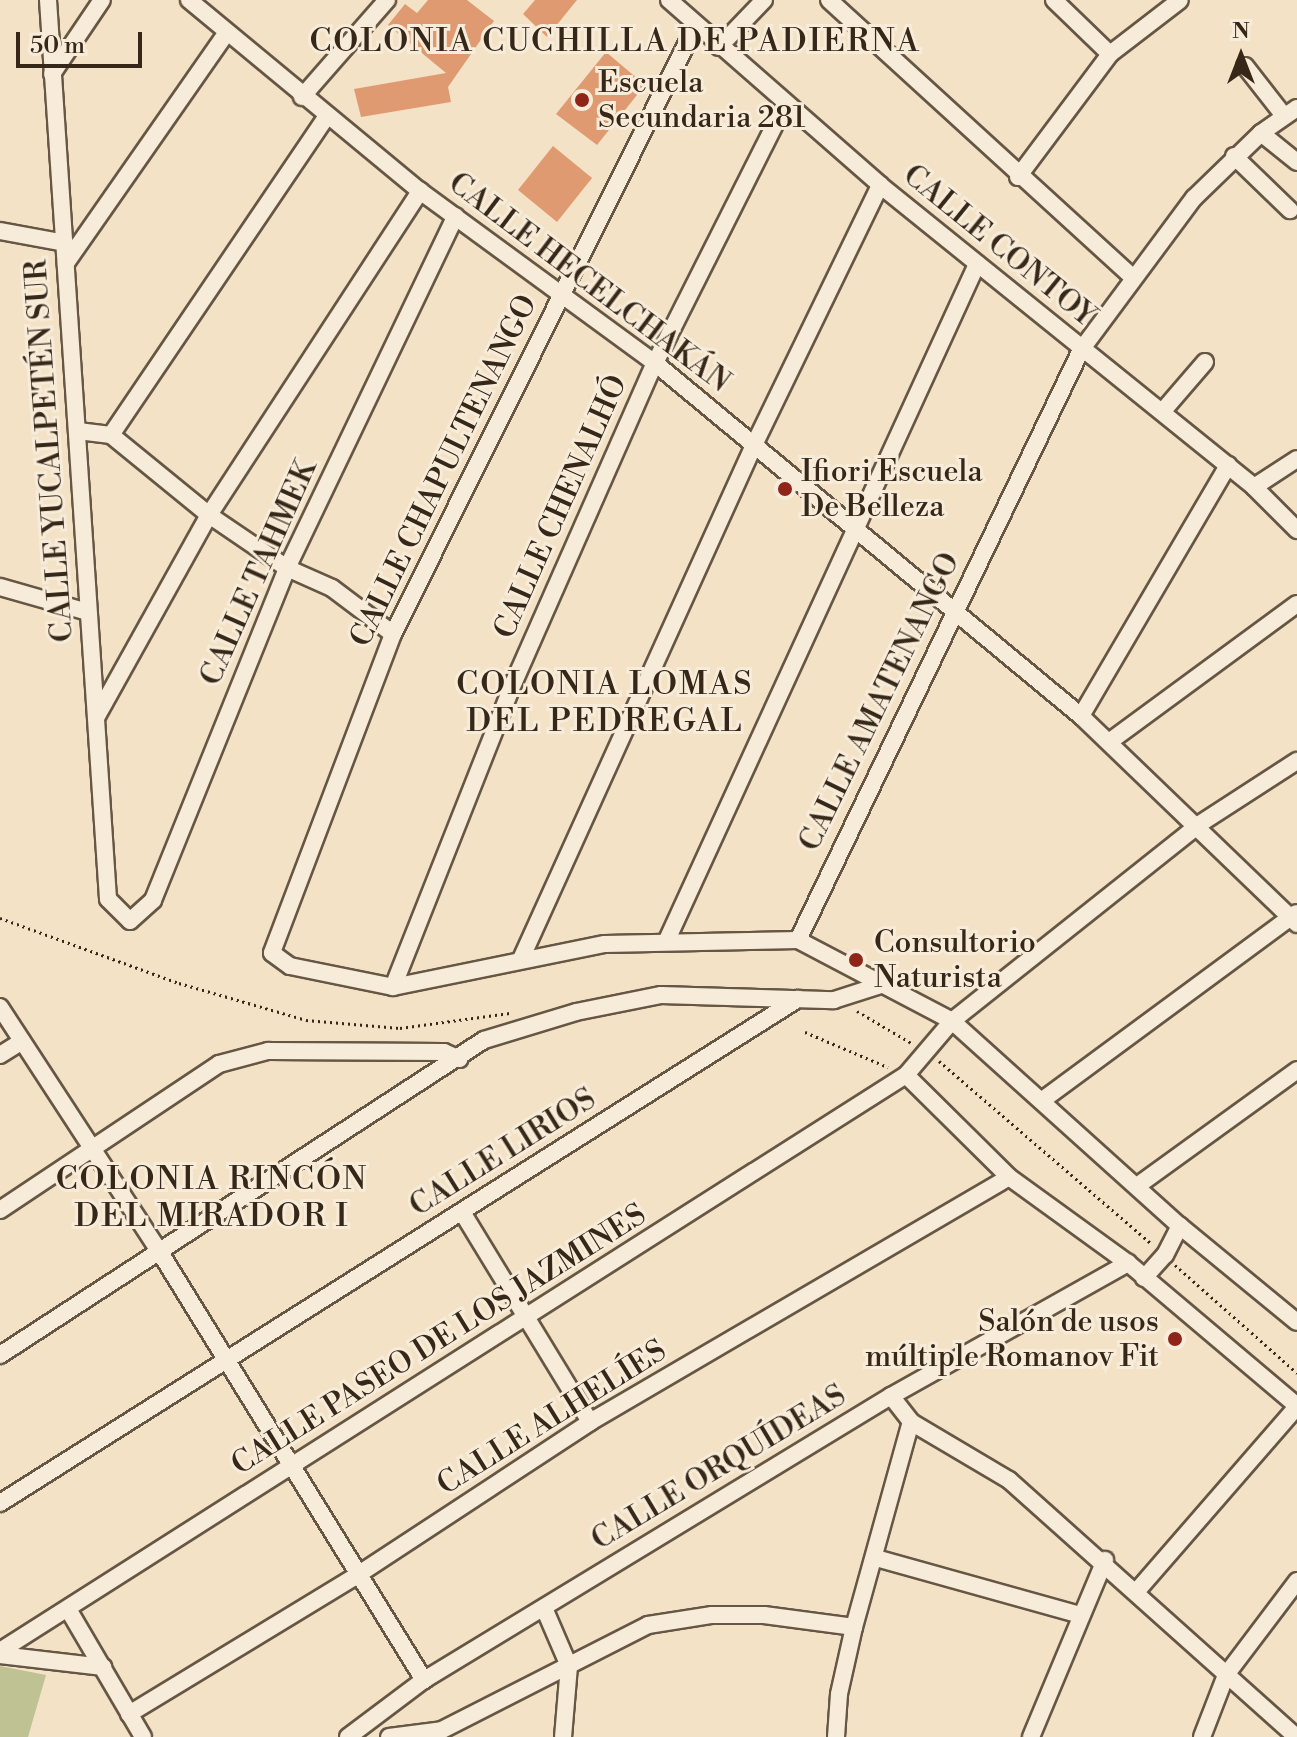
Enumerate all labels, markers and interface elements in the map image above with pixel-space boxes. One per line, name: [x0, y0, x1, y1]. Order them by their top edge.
scale bar: [20, 16, 146, 66]
north arrow: [1201, 16, 1281, 96]
text: N: [1232, 18, 1250, 45]
district label: COLONIA CUCHILLA DE PADIERNA: [309, 22, 921, 60]
text: 50 m: [30, 31, 85, 61]
place label: Escuela Secundaria 281: [598, 65, 805, 136]
marker: Escuela Secundaria 281: [573, 91, 591, 109]
street label: CALLE CONTOY: [896, 157, 1102, 335]
street label: CALLE HECELCHAKÁN: [441, 165, 737, 401]
street label: CALLE YUCALPETÉN SUR: [19, 259, 81, 643]
street label: CALLE CHAPULTENANGO: [343, 289, 545, 653]
street label: CALLE CHENALHÓ: [487, 370, 635, 644]
place label: Ifiori Escuela De Belleza: [801, 454, 983, 524]
street label: CALLE TAHMEK: [193, 455, 325, 691]
marker: Ifiori Escuela De Belleza: [776, 480, 794, 498]
street label: CALLE AMATENANGO: [792, 547, 968, 857]
district label: COLONIA LOMAS DEL PEDREGAL: [456, 666, 754, 741]
place label: Consultorio Naturista: [874, 925, 1036, 996]
marker: Consultorio Naturista: [845, 949, 867, 971]
street label: CALLE LIRIOS: [403, 1081, 603, 1225]
district label: COLONIA RINCÓN DEL MIRADOR I: [56, 1161, 368, 1236]
street label: CALLE PASEO DE LOS JAZMINES: [225, 1197, 653, 1483]
place label: Salón de usos múltiple Romanov Fit: [865, 1304, 1159, 1374]
marker: Salón de usos múltiple Romanov Fit: [1166, 1330, 1184, 1348]
street label: CALLE ALHELÍES: [431, 1333, 673, 1503]
street label: CALLE ORQUÍDEAS: [585, 1378, 853, 1558]

